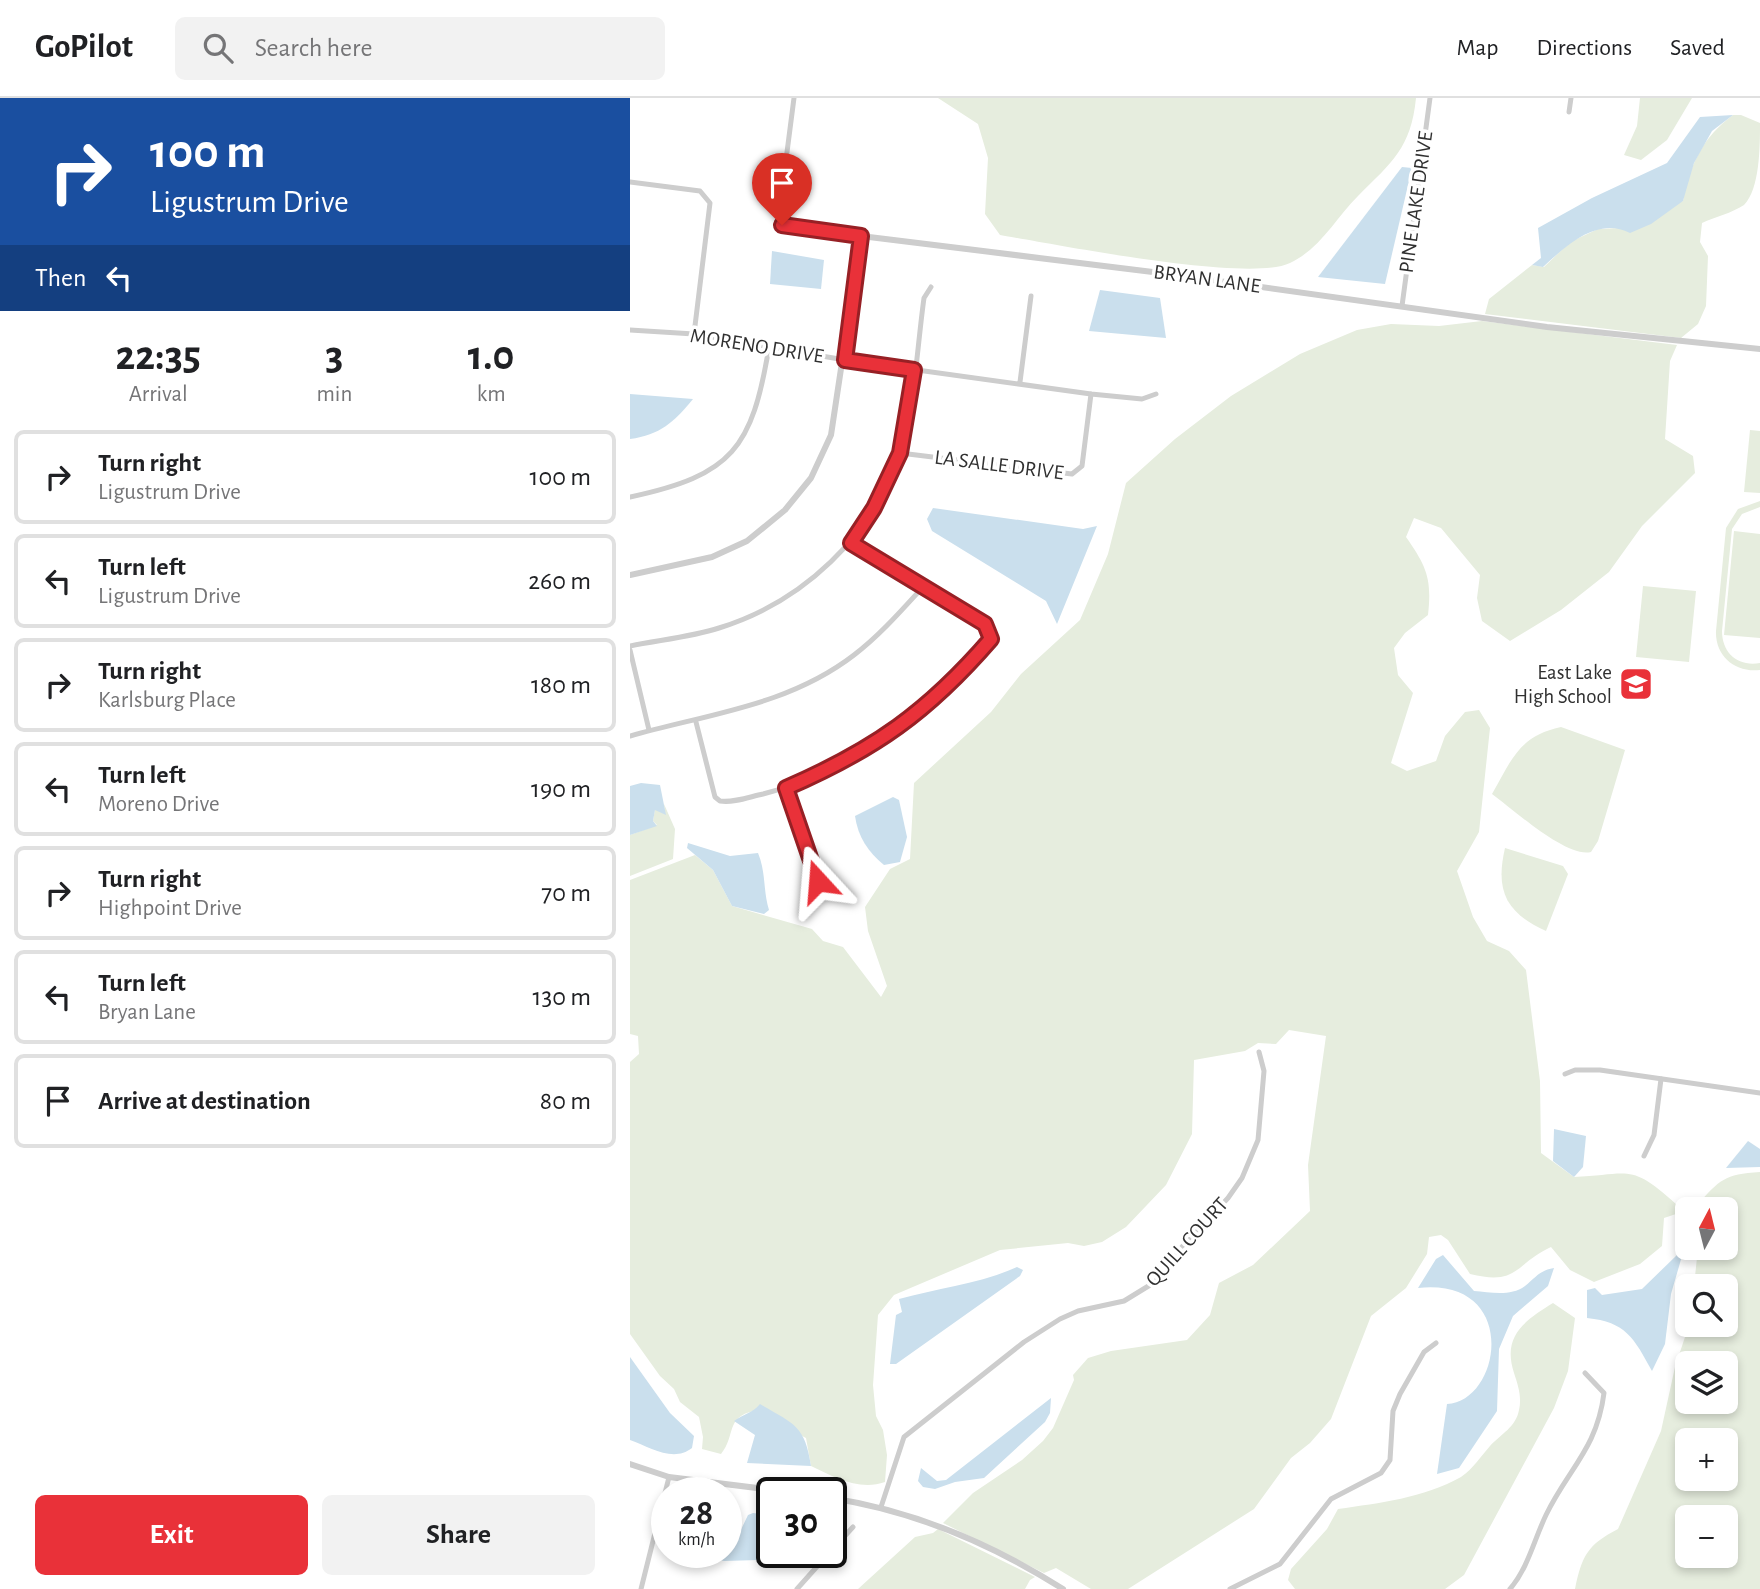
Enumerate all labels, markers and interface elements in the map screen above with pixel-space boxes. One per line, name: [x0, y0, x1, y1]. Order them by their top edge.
search box: [175, 17, 665, 80]
icon: search: [199, 29, 237, 67]
text: GoPilot: [35, 31, 133, 64]
text: Search here: [255, 35, 372, 61]
text: Map: [1456, 36, 1498, 60]
text: Directions: [1536, 36, 1632, 60]
text: Saved: [1670, 36, 1725, 60]
icon: right: [35, 126, 126, 217]
text: 100 m: [150, 128, 266, 177]
street label: PINE LAKE DRIVE: [1396, 130, 1436, 274]
pin: [752, 153, 812, 225]
icon: arrive: [763, 164, 801, 202]
text: Ligustrum Drive: [150, 186, 349, 218]
icon: left: [100, 259, 138, 297]
street label: BRYAN LANE: [1152, 261, 1262, 297]
text: Then: [35, 265, 86, 291]
street label: MORENO DRIVE: [689, 325, 825, 367]
text: 22:35: [116, 335, 201, 377]
text: 3: [325, 335, 343, 377]
text: 1.0: [468, 335, 514, 377]
text: Arrival: [129, 383, 188, 406]
text: min: [316, 383, 352, 406]
text: km: [477, 383, 506, 406]
street label: LA SALLE DRIVE: [933, 447, 1065, 483]
text: Turn right: [98, 450, 201, 476]
icon: right: [39, 458, 77, 496]
text: 100 m: [530, 464, 591, 490]
text: Ligustrum Drive: [98, 481, 241, 504]
text: Turn left: [98, 554, 186, 580]
icon: left: [39, 562, 77, 600]
text: 260 m: [528, 568, 591, 594]
text: Ligustrum Drive: [98, 585, 241, 608]
text: Turn right: [98, 658, 201, 684]
place label: East Lake High School: [1514, 662, 1612, 707]
school or university icon: East Lake High School: [1617, 665, 1655, 703]
icon: right: [39, 666, 77, 704]
text: 180 m: [531, 672, 591, 698]
text: Karlsburg Place: [98, 689, 236, 712]
text: Turn left: [98, 762, 186, 788]
icon: left: [39, 770, 77, 808]
text: 190 m: [531, 776, 591, 802]
text: Moreno Drive: [98, 793, 220, 816]
position arrow: [781, 844, 855, 918]
text: Turn right: [98, 866, 201, 892]
icon: right: [39, 874, 77, 912]
text: 70 m: [541, 880, 591, 906]
text: Highpoint Drive: [98, 897, 242, 920]
text: Turn left: [98, 970, 186, 996]
icon: left: [39, 978, 77, 1016]
text: 130 m: [533, 984, 591, 1010]
text: Bryan Lane: [98, 1001, 196, 1024]
icon: arrive: [39, 1082, 77, 1120]
text: Arrive at destination: [98, 1088, 311, 1114]
text: 80 m: [540, 1088, 591, 1114]
street label: QUILL COURT: [1142, 1193, 1232, 1291]
north arrow: [1675, 1197, 1738, 1260]
map controls: [1675, 1197, 1738, 1568]
button: search: [1675, 1274, 1738, 1337]
button: layers: [1675, 1351, 1738, 1414]
button: +: [1675, 1428, 1738, 1491]
speed limit sign: 30: [756, 1477, 847, 1568]
button: Exit: [35, 1495, 308, 1575]
button: Share: [322, 1495, 595, 1575]
text: 28: [680, 1496, 713, 1531]
button: −: [1675, 1505, 1738, 1568]
text: km/h: [678, 1531, 715, 1549]

